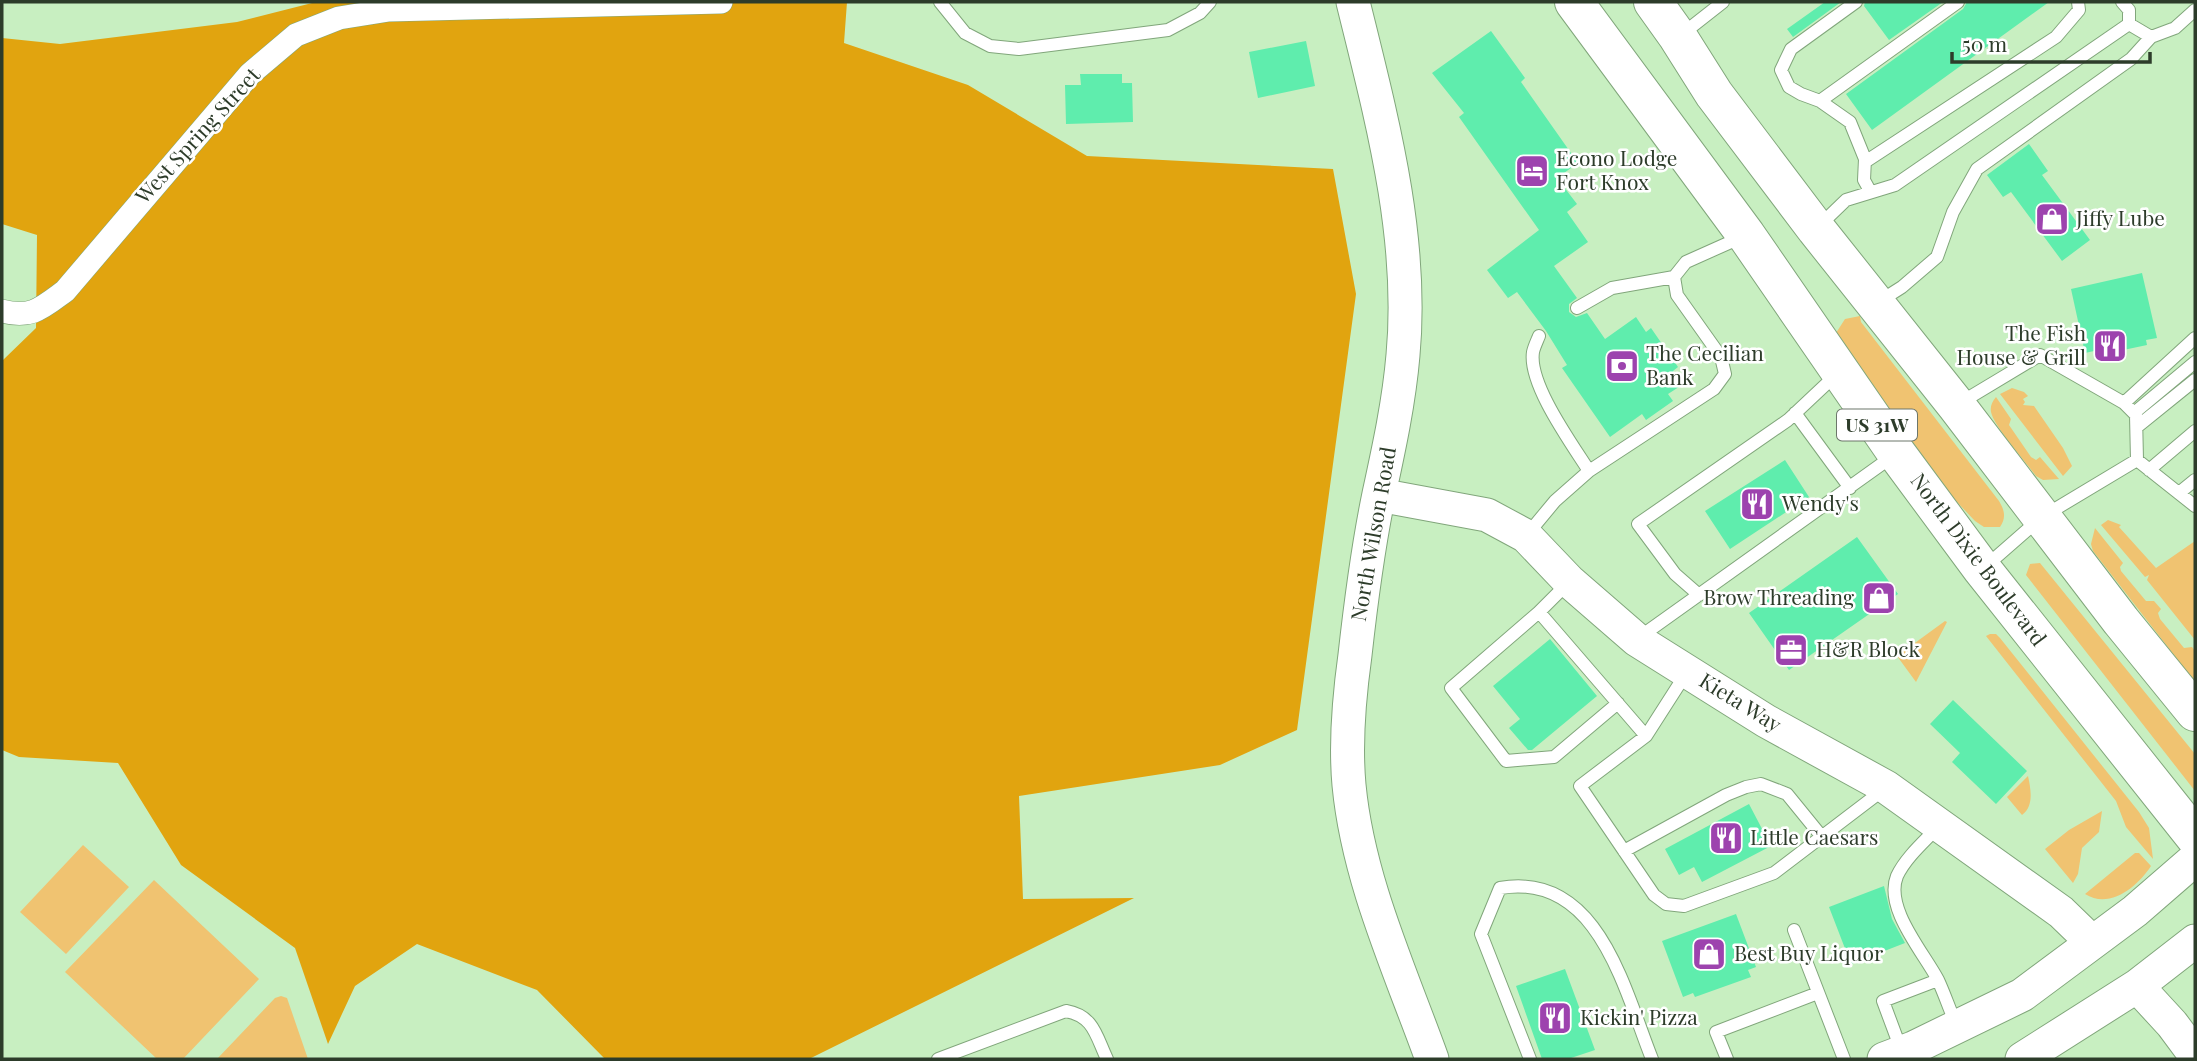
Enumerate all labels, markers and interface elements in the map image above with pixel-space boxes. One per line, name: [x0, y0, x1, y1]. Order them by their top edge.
scale bar: [1952, 21, 2150, 65]
text: 50 m: [1962, 29, 2008, 57]
street label: West Spring Street: [127, 60, 265, 209]
place label: Econo Lodge Fort Knox: [1556, 143, 1677, 195]
hotel icon: Econo Lodge Fort Knox: [1513, 152, 1551, 190]
shop icon: Jiffy Lube: [2033, 200, 2071, 238]
place label: Jiffy Lube: [2075, 203, 2165, 231]
place label: The Fish House & Grill: [1956, 318, 2087, 370]
restaurant icon: The Fish House & Grill: [2091, 327, 2129, 365]
place label: The Cecilian Bank: [1646, 338, 1764, 390]
bank icon: The Cecilian Bank: [1603, 347, 1641, 385]
road number: US 31W: [1837, 410, 1917, 440]
street label: North Wilson Road: [1343, 444, 1401, 623]
street label: North Dixie Boulevard: [1905, 467, 2054, 651]
restaurant icon: Wendy's: [1738, 485, 1776, 523]
place label: Wendy's: [1781, 488, 1859, 516]
shop icon: Brow Threading: [1860, 579, 1898, 617]
place label: Brow Threading: [1703, 582, 1854, 610]
office icon: H&R Block: [1772, 631, 1810, 669]
place label: H&R Block: [1816, 634, 1920, 662]
street label: Kieta Way: [1695, 665, 1788, 738]
restaurant icon: Little Caesars: [1707, 819, 1745, 857]
place label: Little Caesars: [1750, 822, 1878, 850]
shop icon: Best Buy Liquor: [1690, 935, 1728, 973]
place label: Best Buy Liquor: [1734, 938, 1884, 966]
restaurant icon: Kickin' Pizza: [1536, 999, 1574, 1037]
place label: Kickin' Pizza: [1580, 1002, 1698, 1030]

